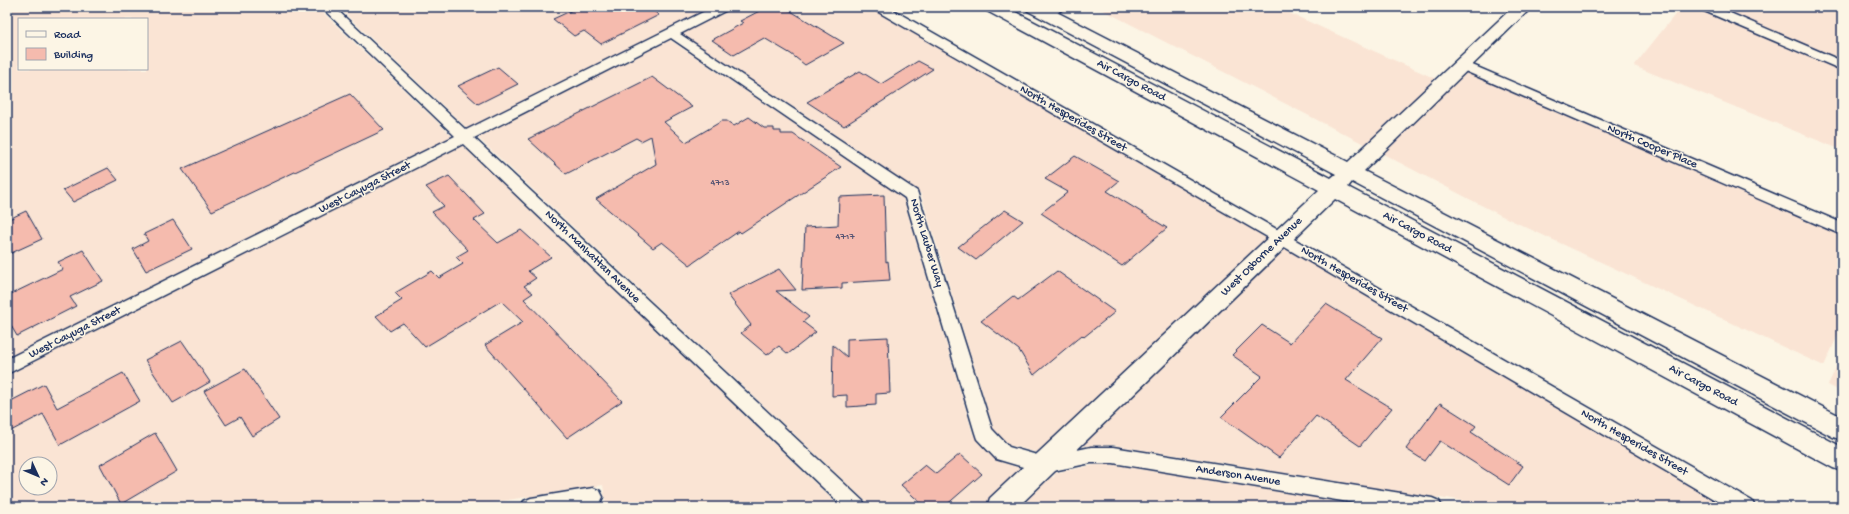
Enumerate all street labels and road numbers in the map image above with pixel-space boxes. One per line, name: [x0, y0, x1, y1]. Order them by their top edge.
street label: Air Cargo Road: [1094, 57, 1169, 106]
street label: North Hesperides Street: [1017, 83, 1130, 156]
street label: North Cooper Place: [1605, 122, 1700, 173]
street label: West Cayuga Street: [317, 158, 414, 217]
street label: North Lauber Way: [906, 197, 946, 289]
street label: North Manhattan Avenue: [541, 208, 643, 307]
street label: Air Cargo Road: [1380, 209, 1455, 258]
street label: West Osborne Avenue: [1218, 214, 1306, 299]
street label: North Hesperides Street: [1298, 244, 1411, 317]
street label: West Cayuga Street: [27, 303, 124, 362]
street label: Air Cargo Road: [1666, 362, 1741, 411]
street label: North Hesperides Street: [1578, 407, 1691, 480]
street label: Anderson Avenue: [1195, 462, 1282, 490]

